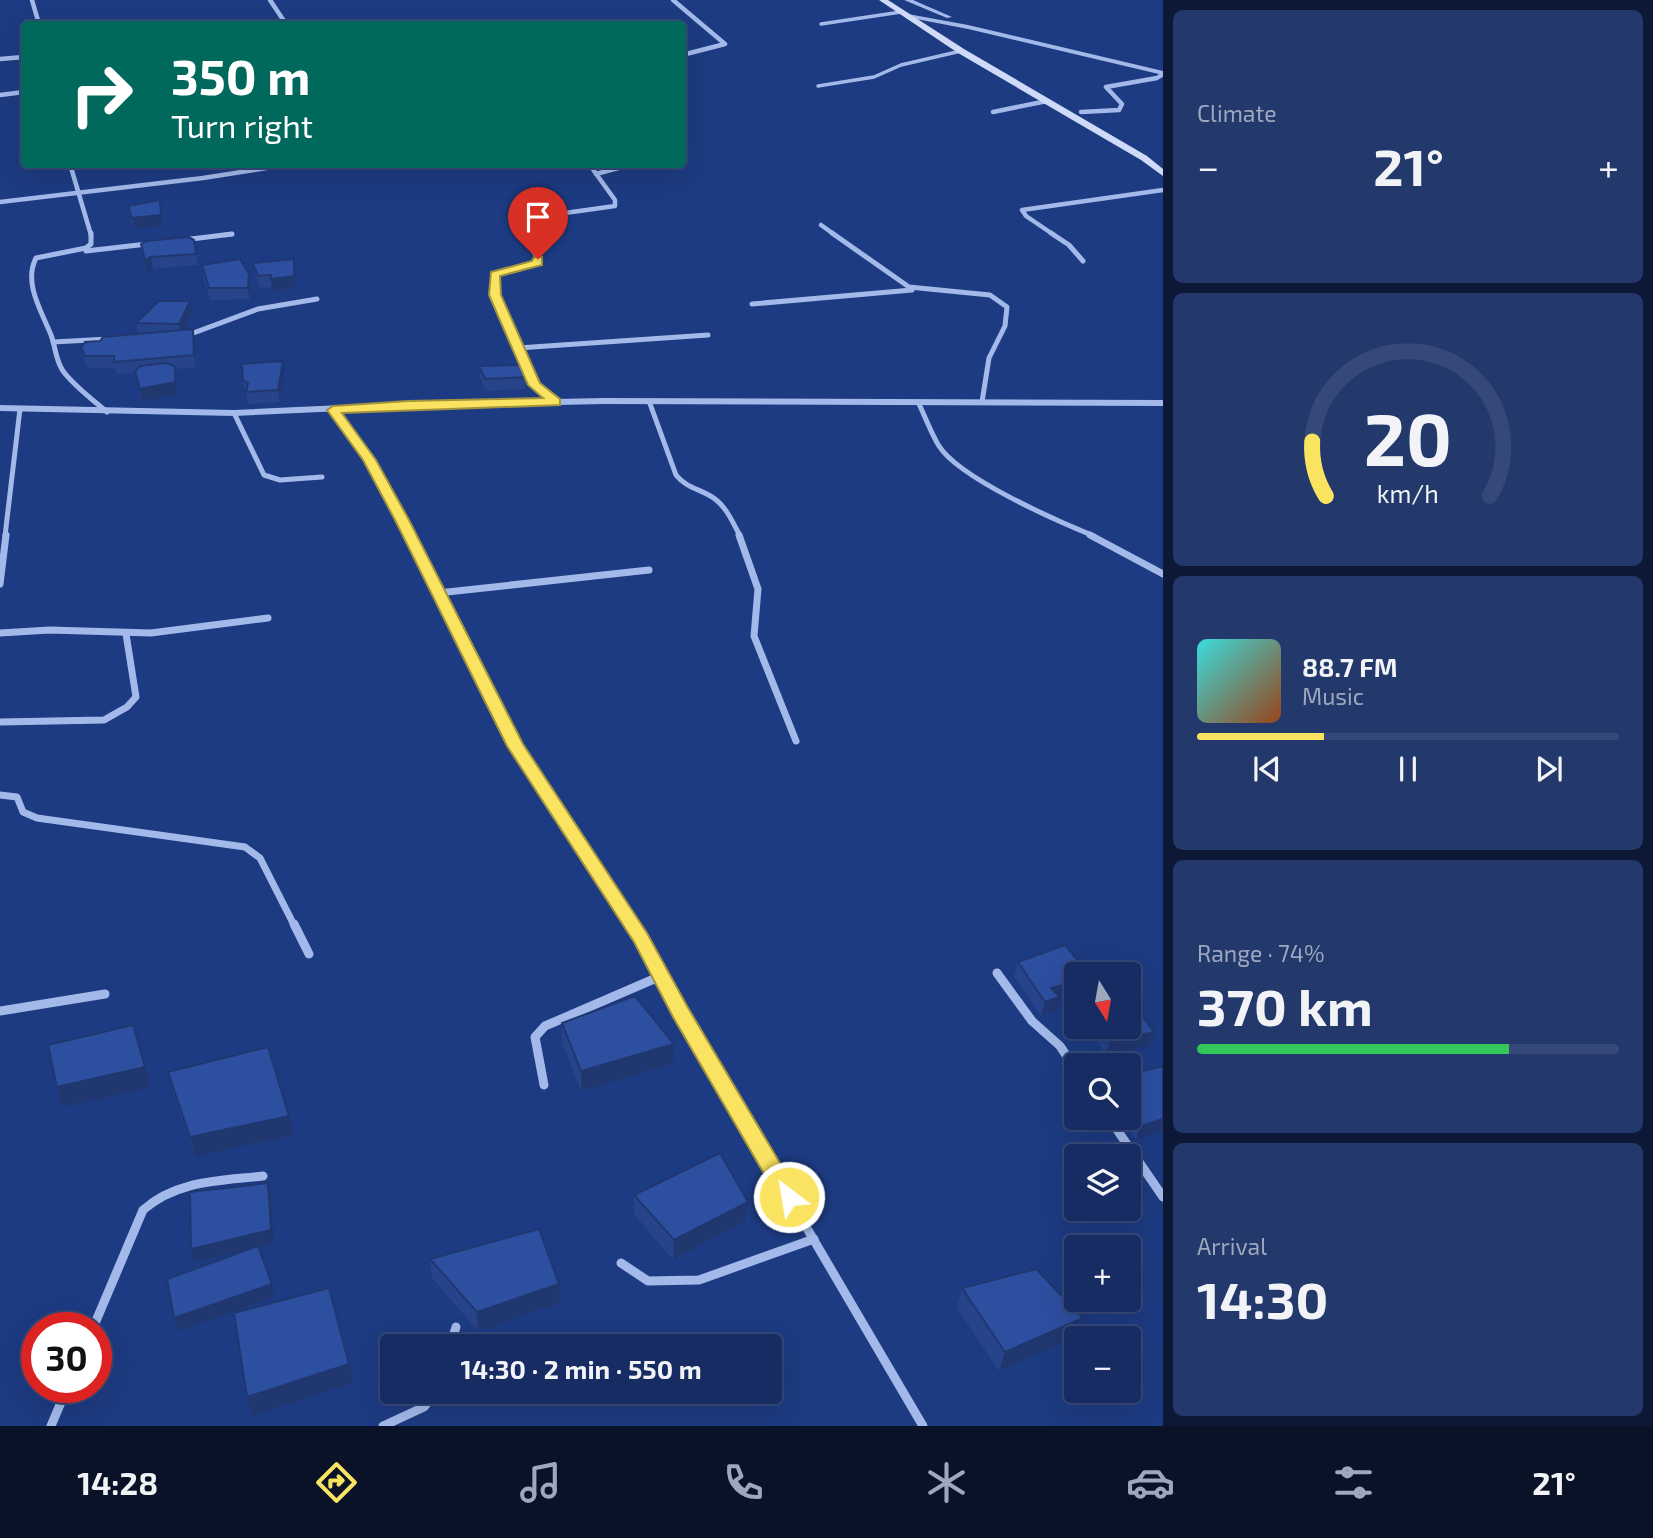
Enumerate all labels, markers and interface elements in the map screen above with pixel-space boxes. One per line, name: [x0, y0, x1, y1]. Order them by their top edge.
text: 350 m: [171, 46, 311, 105]
icon: right: [56, 49, 147, 140]
text: Climate: [1197, 99, 1277, 127]
text: Turn right: [171, 106, 313, 144]
text: 21°: [1373, 134, 1444, 196]
text: −: [1197, 143, 1219, 189]
text: +: [1598, 143, 1619, 189]
pin: [508, 187, 568, 259]
icon: arrive: [519, 198, 557, 236]
text: 20: [1364, 393, 1452, 481]
text: km/h: [1377, 478, 1439, 508]
text: 88.7 FM: [1302, 651, 1398, 682]
text: Music: [1302, 682, 1364, 710]
icon: previous: [1248, 750, 1286, 788]
icon: pause: [1389, 750, 1427, 788]
icon: next: [1530, 750, 1568, 788]
text: Range · 74%: [1197, 939, 1324, 967]
north arrow: [1064, 962, 1141, 1040]
map controls: [1064, 962, 1141, 1403]
text: 370 km: [1197, 974, 1373, 1036]
button: search: [1064, 1053, 1141, 1130]
button: layers: [1064, 1144, 1141, 1221]
position arrow: [752, 1160, 826, 1234]
text: Arrival: [1197, 1232, 1267, 1260]
button: +: [1064, 1235, 1141, 1312]
text: 14:30: [1197, 1267, 1328, 1329]
speed limit sign: 30: [21, 1312, 112, 1403]
button: −: [1064, 1326, 1141, 1403]
text: 14:30 · 2 min · 550 m: [460, 1353, 702, 1384]
icon: directions: [312, 1458, 361, 1507]
icon: music: [516, 1458, 565, 1507]
icon: phone: [719, 1458, 768, 1507]
icon: climate: [922, 1458, 971, 1507]
icon: car: [1126, 1458, 1175, 1507]
icon: filters: [1329, 1458, 1378, 1507]
text: 14:28: [77, 1463, 158, 1501]
text: 21°: [1532, 1463, 1576, 1501]

